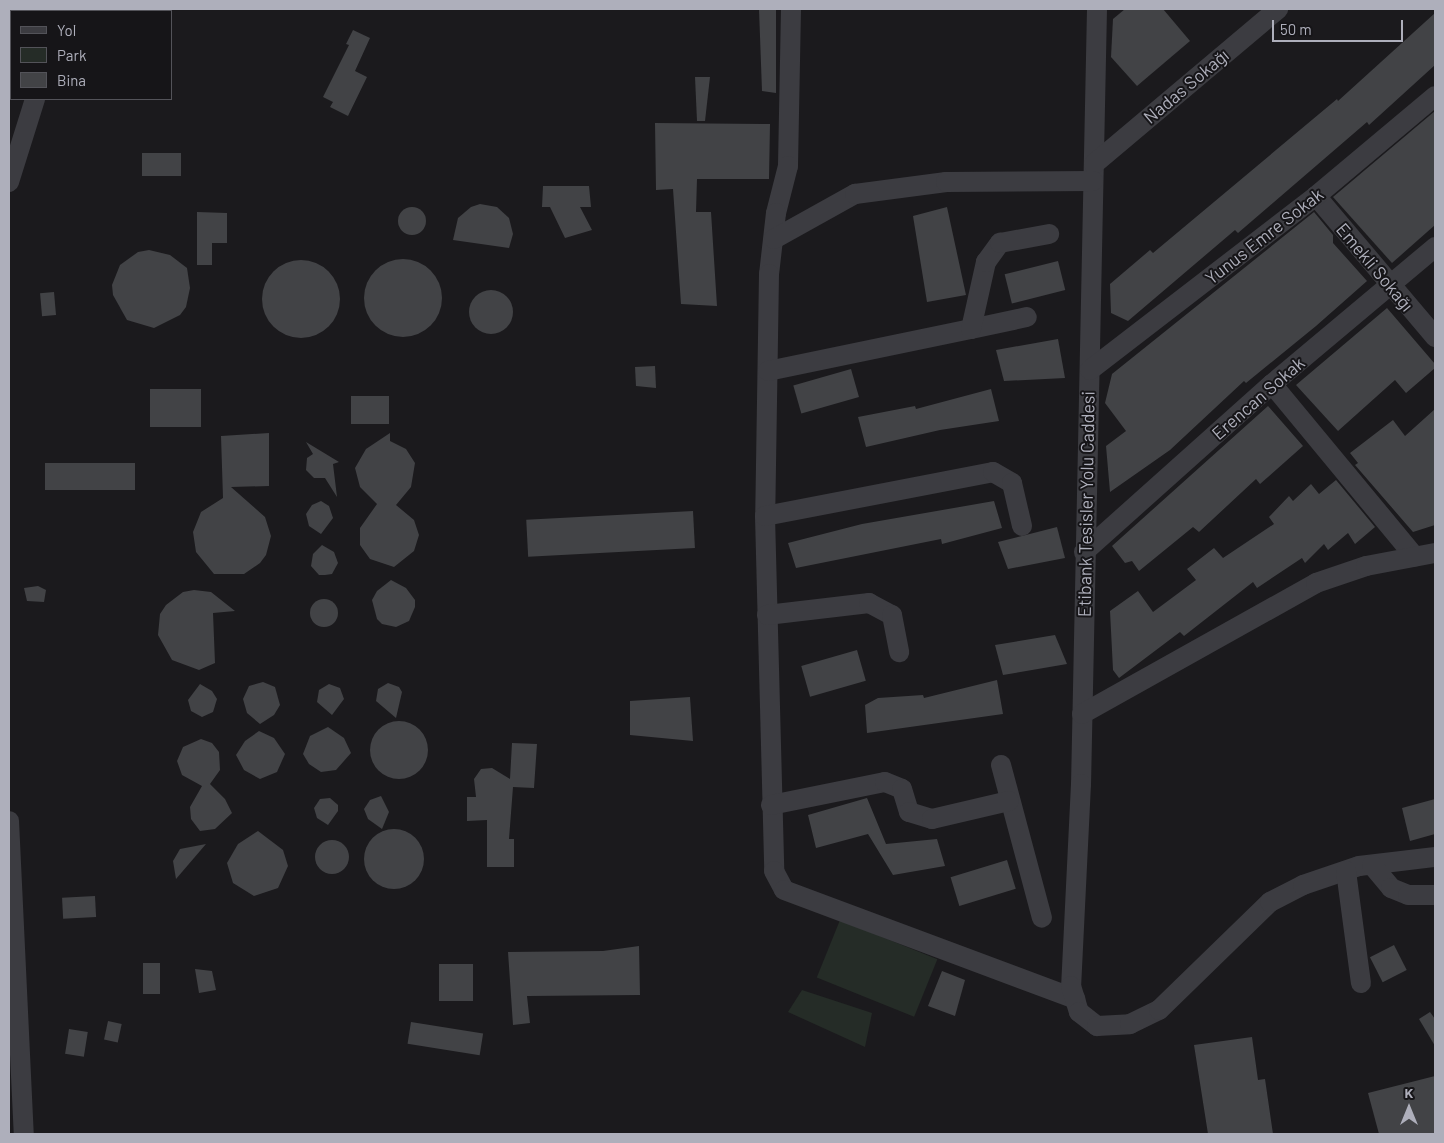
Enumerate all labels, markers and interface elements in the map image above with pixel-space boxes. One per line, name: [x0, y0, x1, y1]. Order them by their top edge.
legend: [10, 10, 172, 100]
scale bar: [1274, 10, 1405, 42]
text: 50 m: [1280, 20, 1312, 38]
text: Yol: [57, 21, 76, 39]
street label: Nadas Sokağı: [1139, 44, 1233, 128]
text: Park: [57, 46, 86, 64]
text: Bina: [57, 71, 86, 89]
street label: Yunus Emre Sokak: [1201, 183, 1327, 289]
street label: Emekli Sokağı: [1332, 219, 1418, 315]
street label: Erencan Sokak: [1207, 352, 1309, 444]
street label: Etibank Tesisler Yolu Caddesi: [1073, 391, 1099, 617]
north arrow: [1384, 1083, 1434, 1133]
text: K: [1405, 1084, 1413, 1101]

